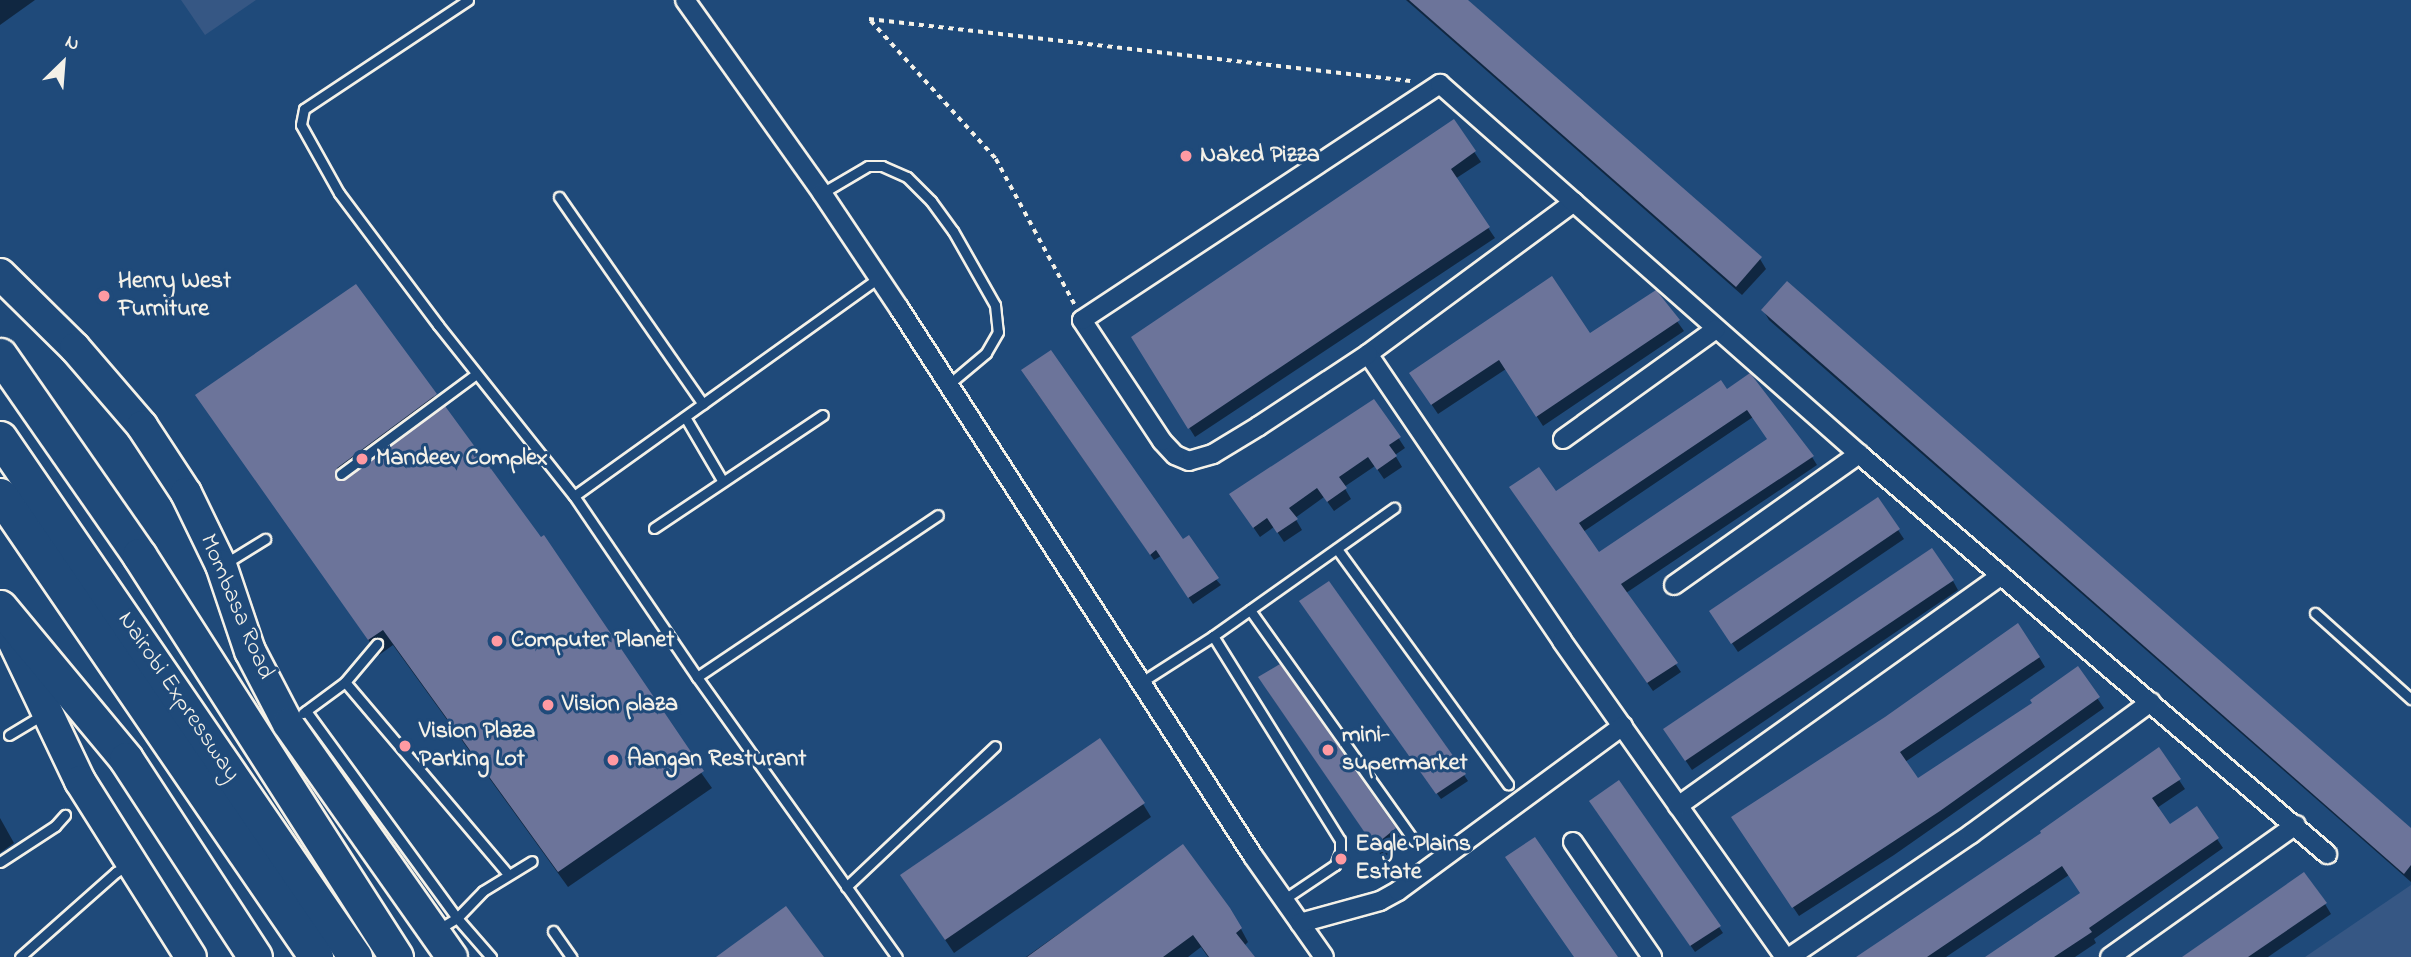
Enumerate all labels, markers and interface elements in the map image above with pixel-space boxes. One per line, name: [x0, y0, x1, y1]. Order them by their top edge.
north arrow: [28, 28, 98, 98]
text: N: [61, 29, 84, 58]
place label: Naked Pizza: [1200, 142, 1320, 170]
marker: Naked Pizza: [1178, 148, 1194, 164]
place label: Henry West Furniture: [118, 268, 231, 324]
marker: Henry West Furniture: [96, 288, 112, 304]
place label: Mandeev Complex: [376, 445, 548, 473]
marker: Mandeev Complex: [354, 451, 370, 467]
street label: Mombasa Road: [193, 530, 279, 684]
street label: Nairobi Expressway: [111, 607, 245, 787]
place label: Computer Planet: [511, 627, 674, 655]
marker: Computer Planet: [489, 633, 505, 649]
place label: Vision plaza: [562, 691, 678, 719]
marker: Vision plaza: [540, 697, 556, 713]
place label: Vision Plaza Parking Lot: [419, 718, 535, 774]
place label: mini- supermarket: [1342, 722, 1467, 778]
marker: Vision Plaza Parking Lot: [397, 738, 413, 754]
marker: mini- supermarket: [1320, 742, 1336, 758]
place label: Aangan Resturant: [627, 746, 806, 774]
marker: Aangan Resturant: [605, 752, 621, 768]
place label: Eagle Plains Estate: [1355, 831, 1471, 887]
marker: Eagle Plains Estate: [1333, 851, 1349, 867]

